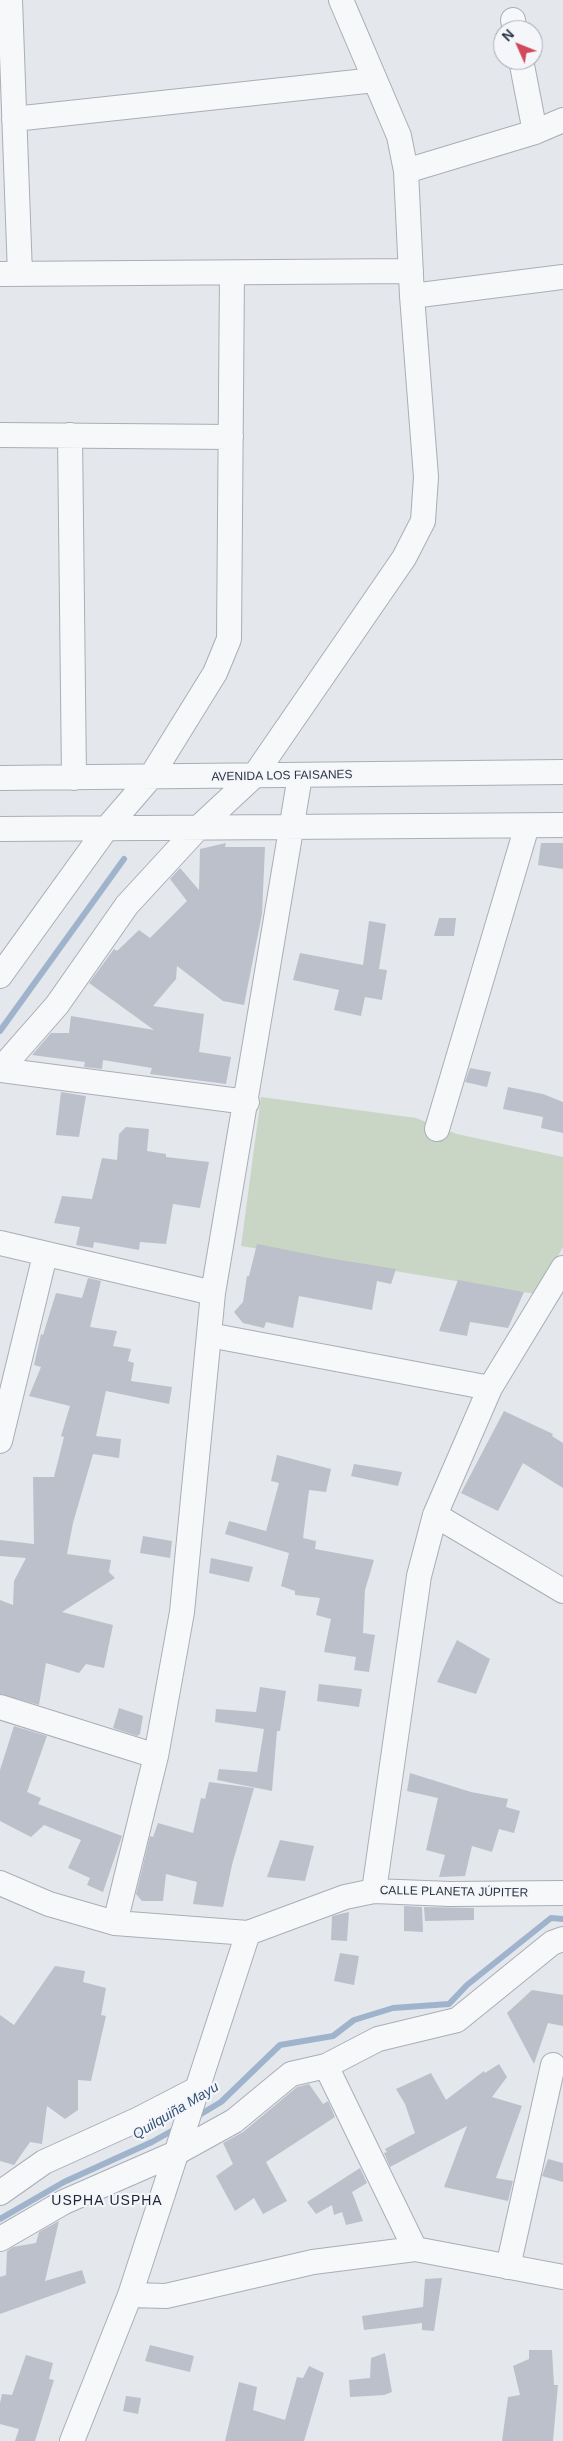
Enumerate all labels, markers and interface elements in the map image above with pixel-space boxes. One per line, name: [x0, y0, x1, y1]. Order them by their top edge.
north arrow: [493, 20, 543, 70]
text: N: [499, 26, 517, 44]
street label: AVENIDA LOS FAISANES: [211, 768, 353, 784]
street label: CALLE PLANETA JÚPITER: [380, 1884, 528, 1900]
water label: Quilquiña Mayu: [130, 2079, 222, 2143]
district label: USPHA USPHA: [50, 2193, 164, 2209]

